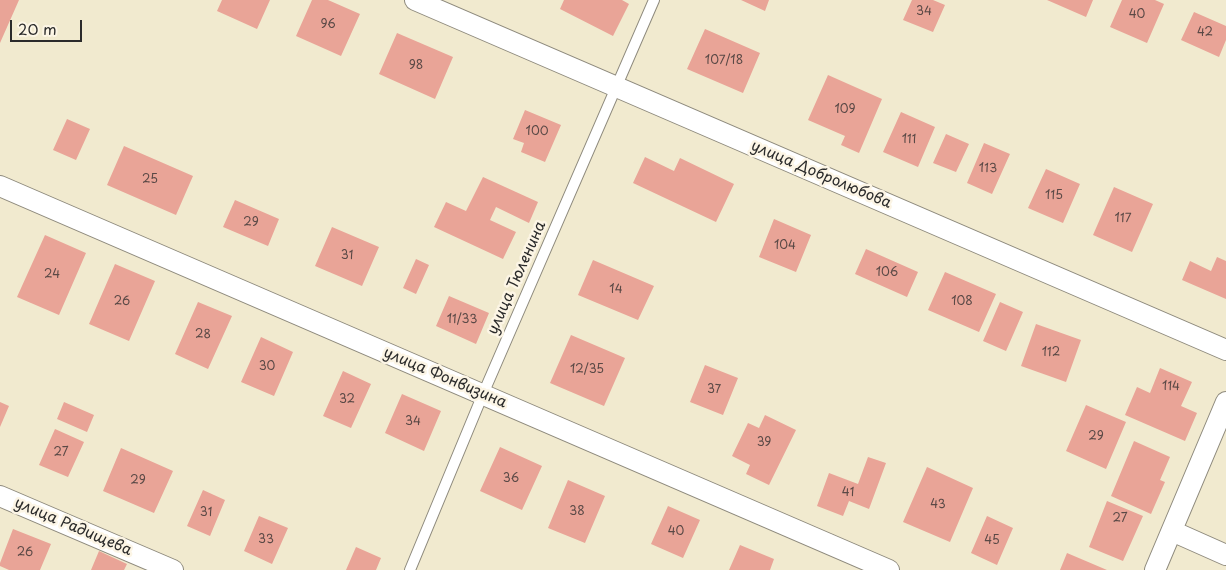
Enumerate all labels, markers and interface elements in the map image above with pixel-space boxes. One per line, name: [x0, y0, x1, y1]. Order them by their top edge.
house number: 34: [916, 5, 932, 19]
house number: 40: [1129, 8, 1145, 22]
scale bar: [12, 10, 85, 42]
text: 20 m: [18, 17, 57, 40]
house number: 96: [320, 18, 336, 32]
house number: 42: [1197, 26, 1213, 40]
house number: 107/18: [705, 54, 743, 68]
house number: 98: [409, 59, 423, 73]
house number: 109: [834, 103, 856, 117]
house number: 100: [526, 125, 548, 139]
house number: 111: [902, 133, 916, 147]
street label: улица Добролюбова: [748, 137, 894, 213]
house number: 113: [979, 162, 997, 176]
house number: 25: [142, 173, 158, 187]
house number: 115: [1045, 189, 1063, 203]
house number: 117: [1115, 212, 1131, 226]
house number: 29: [243, 216, 259, 230]
street label: улица Тюленина: [484, 219, 550, 337]
house number: 104: [774, 239, 796, 253]
house number: 31: [341, 249, 353, 263]
house number: 106: [876, 266, 898, 280]
house number: 24: [44, 268, 60, 282]
house number: 14: [609, 283, 623, 297]
house number: 26: [114, 295, 130, 309]
house number: 108: [951, 295, 973, 309]
house number: 11/33: [447, 313, 477, 327]
house number: 28: [195, 328, 211, 342]
street label: улица Фонвизина: [381, 344, 509, 412]
house number: 112: [1042, 346, 1060, 360]
house number: 30: [259, 360, 275, 374]
house number: 12/35: [570, 363, 604, 377]
house number: 114: [1162, 380, 1180, 394]
house number: 37: [707, 383, 721, 397]
house number: 32: [339, 393, 355, 407]
house number: 34: [405, 415, 421, 429]
house number: 29: [1088, 430, 1104, 444]
house number: 39: [757, 436, 771, 450]
house number: 27: [54, 446, 68, 460]
house number: 36: [503, 472, 519, 486]
house number: 29: [130, 474, 146, 488]
house number: 41: [842, 486, 854, 500]
street label: улица Радищева: [12, 494, 134, 560]
house number: 43: [930, 498, 946, 512]
house number: 38: [569, 505, 585, 519]
house number: 31: [200, 506, 212, 520]
house number: 27: [1113, 512, 1127, 526]
house number: 40: [668, 525, 684, 539]
house number: 33: [258, 533, 274, 547]
house number: 45: [984, 534, 1000, 548]
house number: 26: [17, 546, 33, 560]

